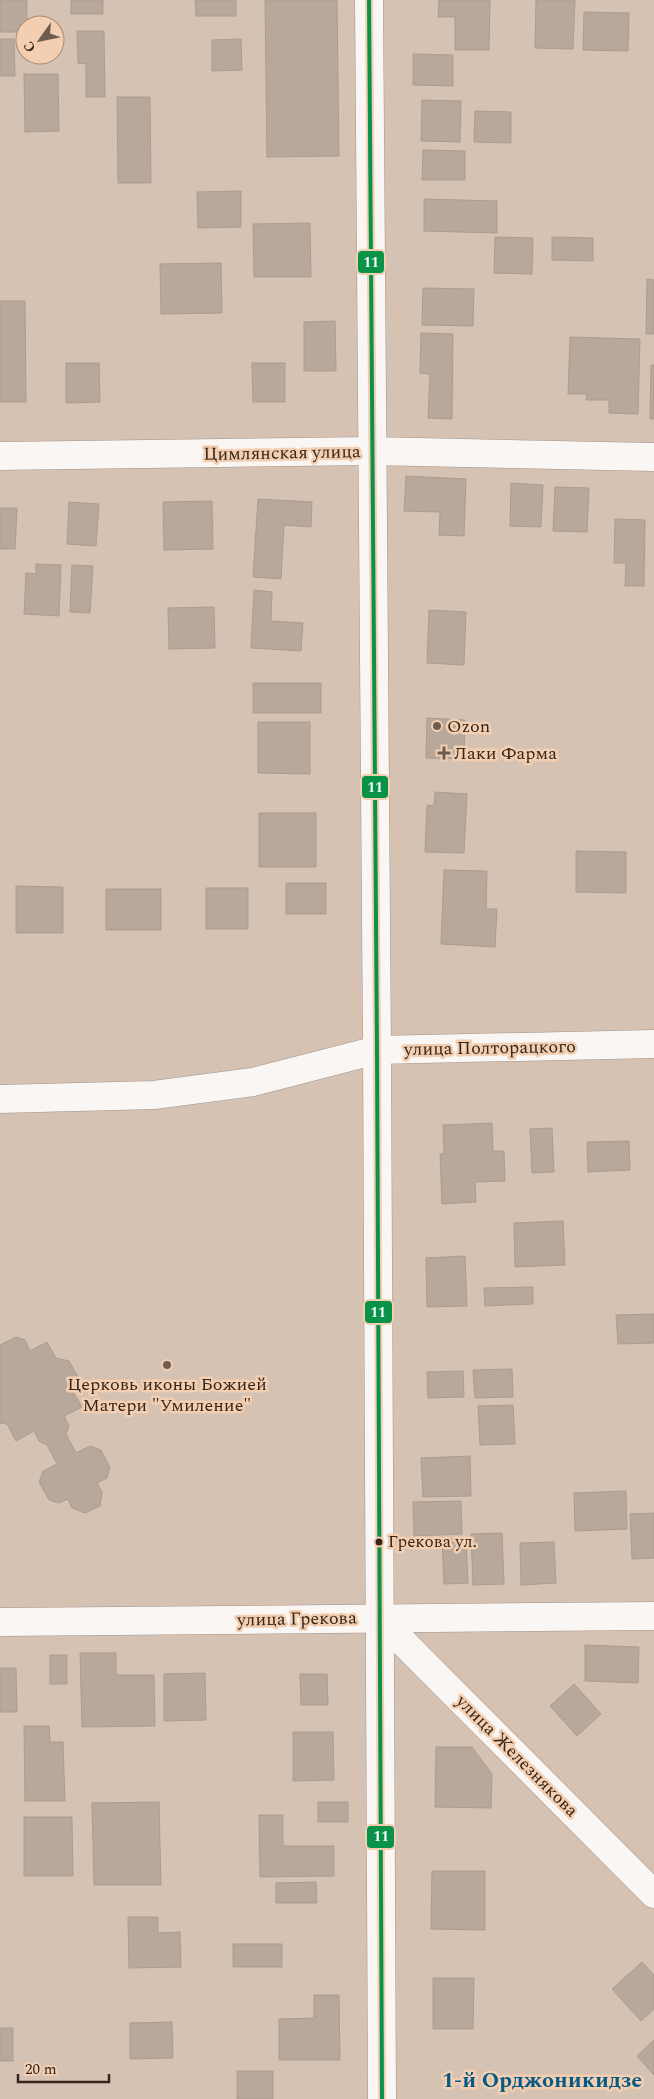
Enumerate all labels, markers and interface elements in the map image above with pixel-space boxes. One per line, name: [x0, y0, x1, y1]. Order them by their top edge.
north arrow: [15, 15, 65, 65]
text: С: [18, 37, 41, 57]
line badge: 11: [357, 250, 385, 274]
text: 11: [363, 252, 379, 273]
street label: Цимлянская улица: [203, 438, 361, 468]
place label: Ozon: [447, 713, 490, 740]
marker: Ozon: [431, 720, 443, 732]
place label: Лаки Фарма: [454, 740, 557, 767]
marker: Лаки Фарма: [438, 747, 450, 759]
line badge: 11: [361, 775, 389, 799]
text: 11: [367, 777, 383, 798]
street label: улица Полторацкого: [403, 1033, 576, 1063]
line badge: 11: [364, 1300, 393, 1324]
text: 11: [370, 1302, 386, 1323]
marker: Церковь иконы Божией Матери "Умиление": [161, 1359, 173, 1371]
place label: Церковь иконы Божией Матери "Умиление": [67, 1371, 267, 1419]
place label: Грекова ул.: [388, 1529, 477, 1555]
marker: Грекова ул.: [374, 1537, 384, 1547]
street label: улица Грекова: [236, 1604, 357, 1634]
street label: улица Железнякова: [449, 1688, 585, 1824]
line badge: 11: [366, 1825, 395, 1849]
text: 11: [373, 1826, 389, 1847]
scale bar: [18, 2052, 109, 2084]
text: 20 m: [25, 2058, 57, 2081]
district label: 1-й Орджоникидзе: [442, 2064, 642, 2097]

